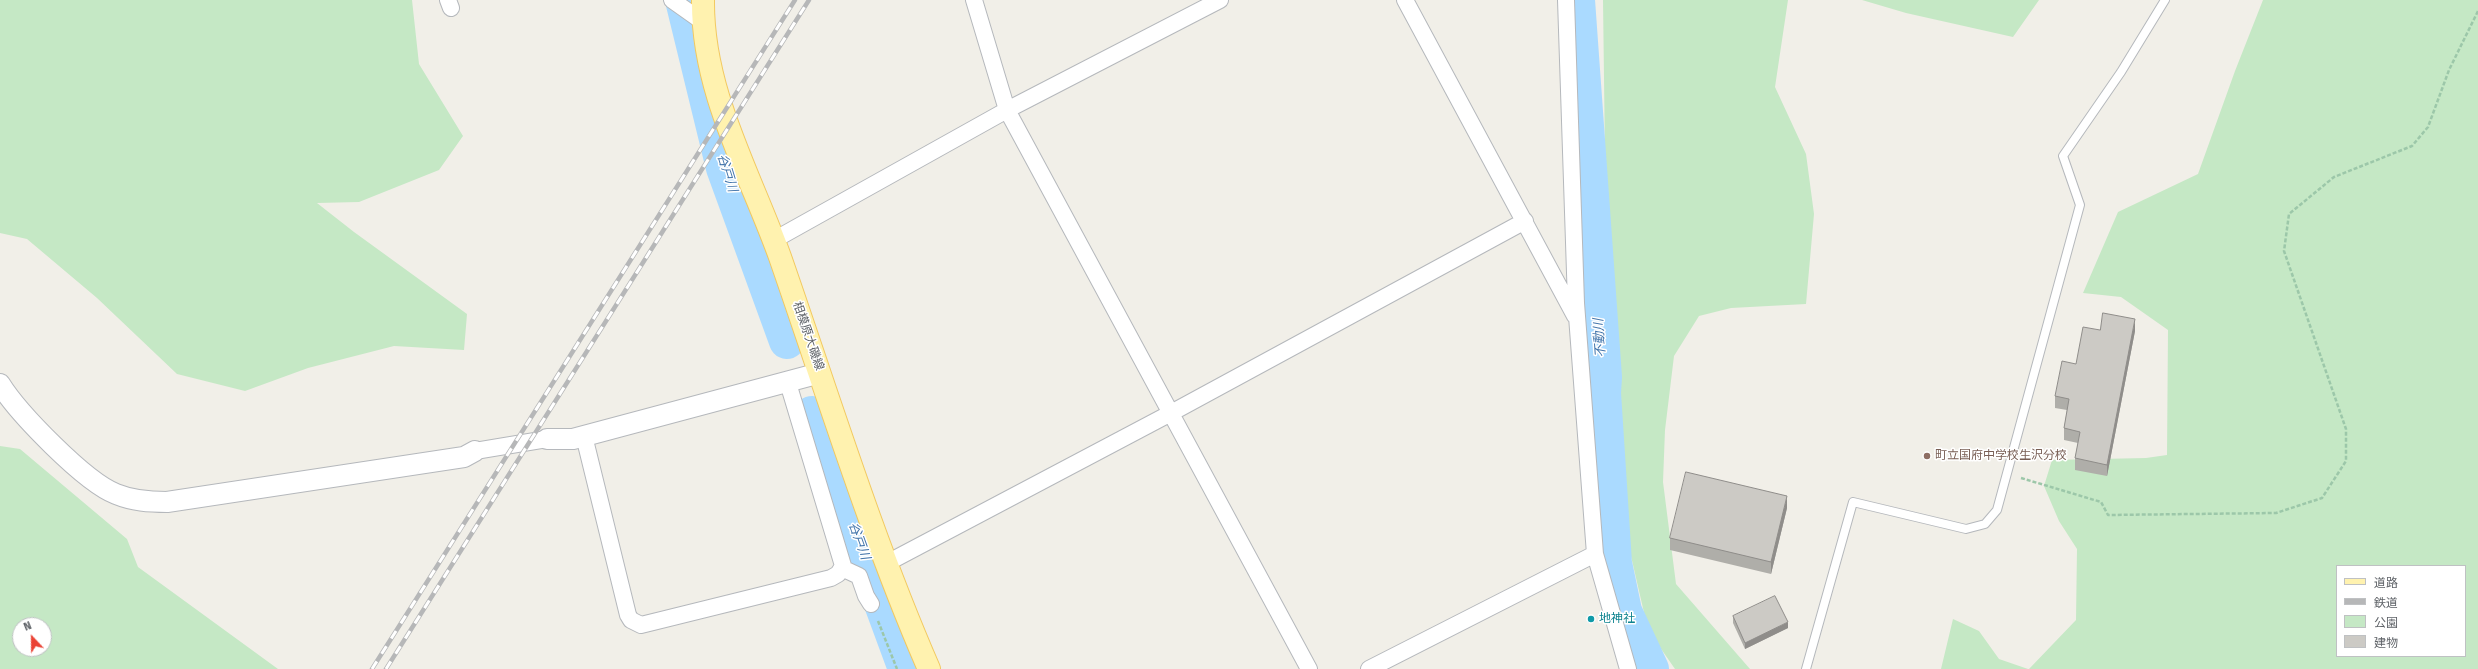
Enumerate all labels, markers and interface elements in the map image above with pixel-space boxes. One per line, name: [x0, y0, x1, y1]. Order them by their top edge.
water label: 谷戸川: [714, 152, 740, 194]
street label: 相模原大磯線: [789, 300, 827, 372]
water label: 不動川: [1591, 318, 1609, 358]
place label: 町立国府中学校生沢分校: [1935, 449, 2067, 463]
marker: 町立国府中学校生沢分校: [1922, 451, 1932, 461]
water label: 谷戸川: [845, 520, 873, 562]
legend: [2336, 565, 2466, 657]
text: 道路: [2374, 576, 2398, 590]
text: 鉄道: [2374, 596, 2398, 610]
place label: 地神社: [1599, 612, 1635, 626]
marker: 地神社: [1586, 614, 1596, 624]
text: 公園: [2374, 616, 2398, 630]
north arrow: [12, 617, 52, 657]
text: N: [22, 619, 34, 634]
text: 建物: [2374, 636, 2398, 650]

